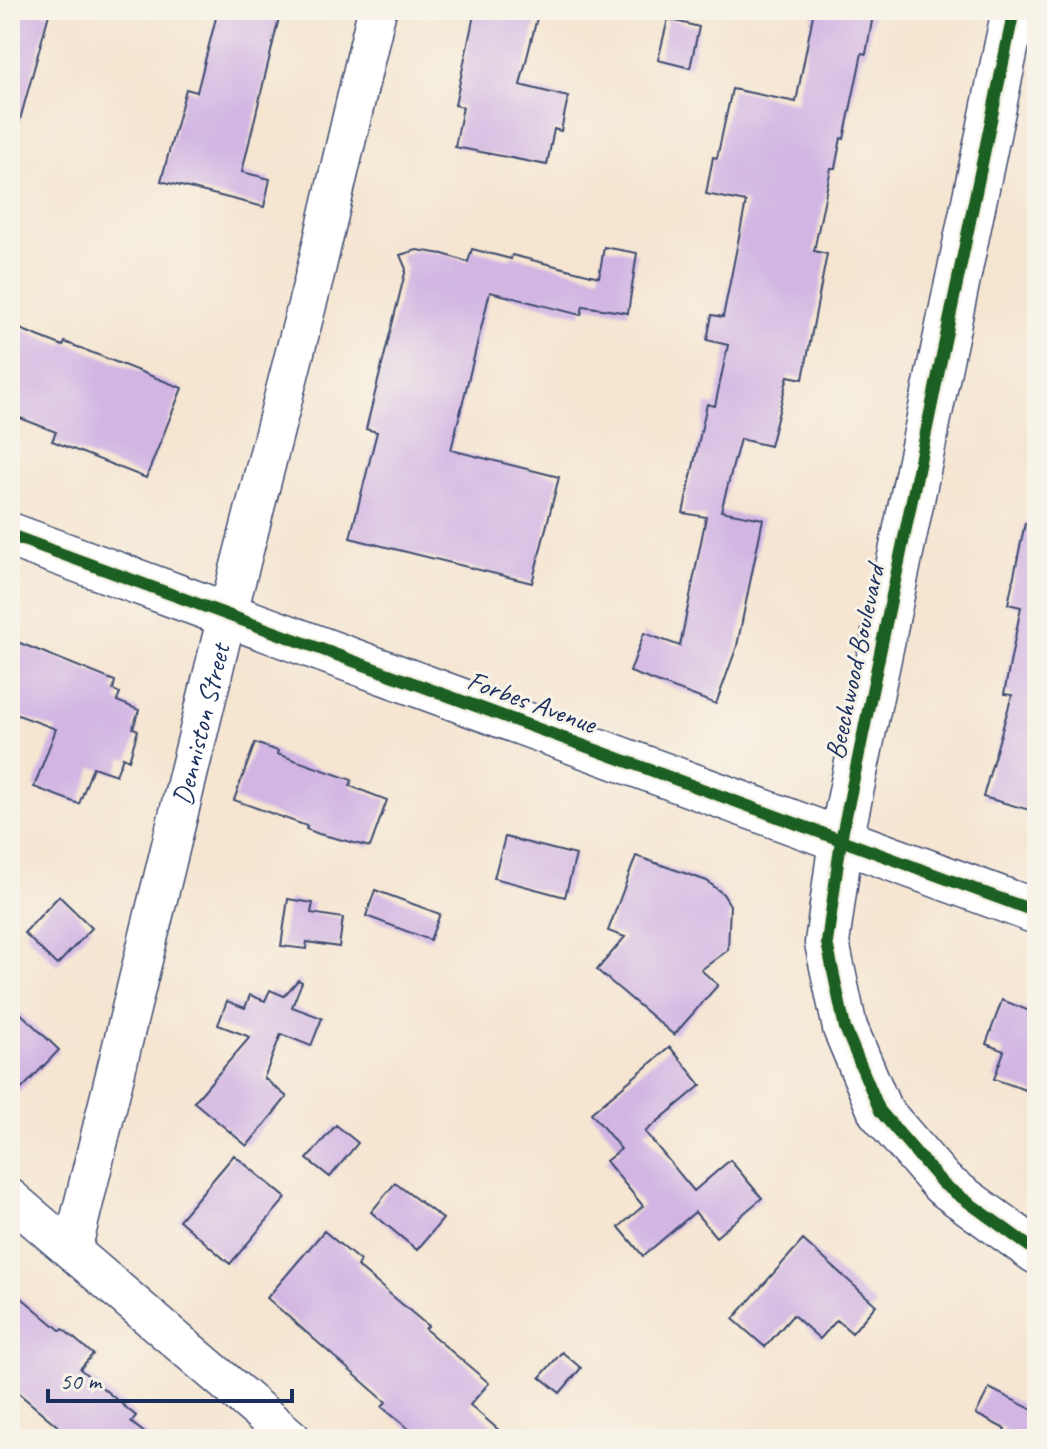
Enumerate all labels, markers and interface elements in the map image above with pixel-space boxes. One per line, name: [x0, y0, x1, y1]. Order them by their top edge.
street label: Beechwood Boulevard: [817, 558, 893, 762]
street label: Denniston Street: [164, 638, 238, 809]
street label: Forbes Avenue: [463, 662, 603, 741]
scale bar: [48, 1353, 292, 1403]
text: 50 m: [60, 1366, 103, 1396]

